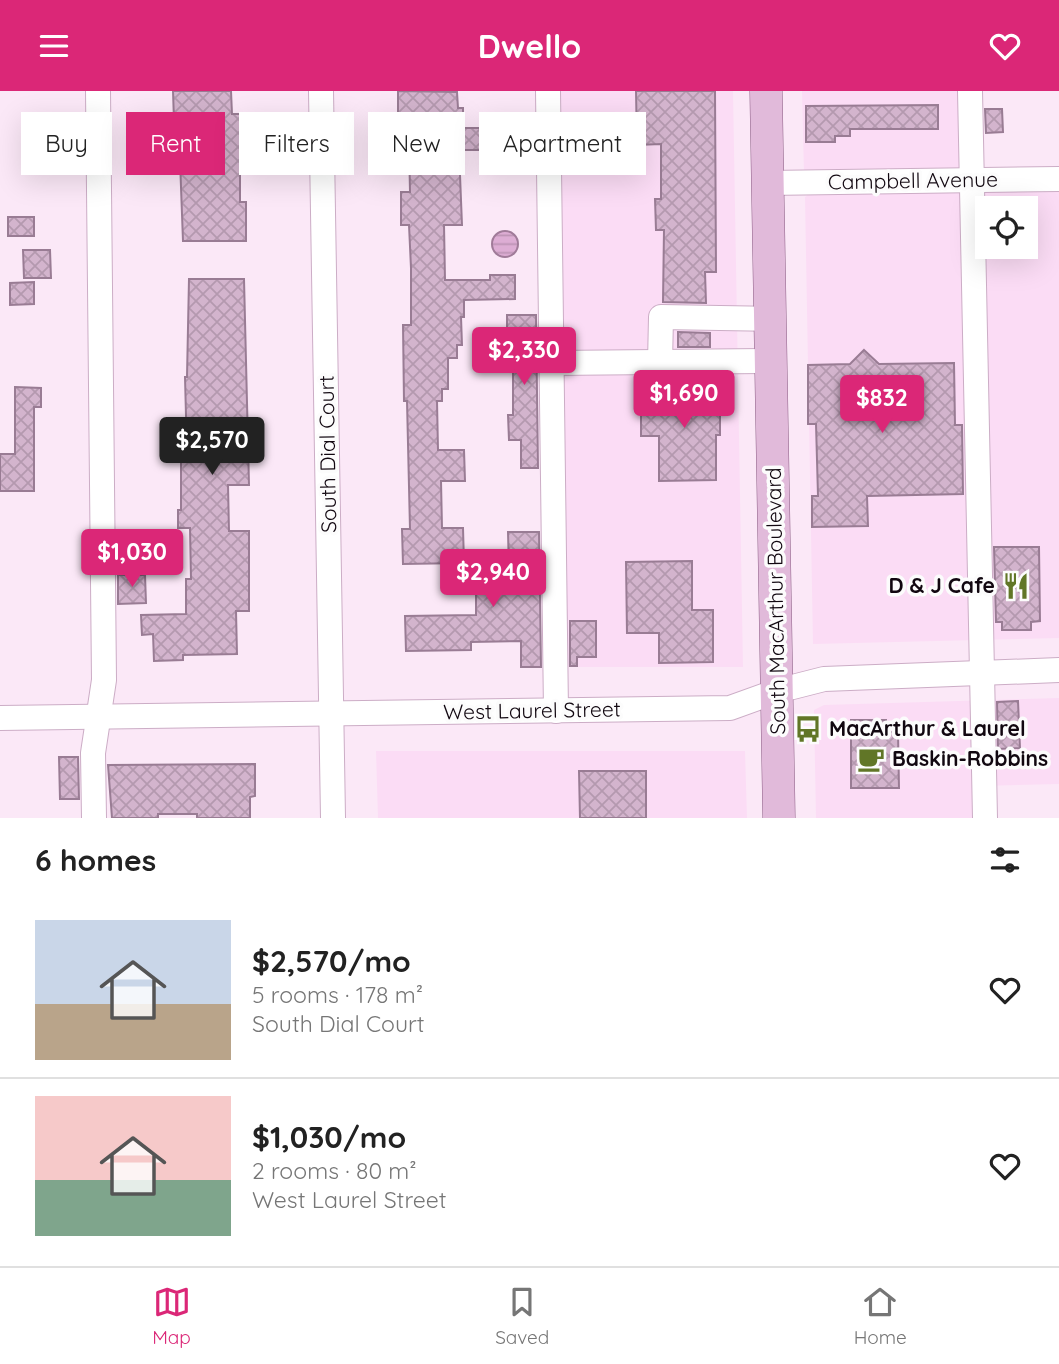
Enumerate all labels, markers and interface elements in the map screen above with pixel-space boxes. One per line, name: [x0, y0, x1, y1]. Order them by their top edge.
text: Dwello: [478, 26, 581, 66]
icon: menu: [35, 27, 73, 65]
icon: heart: [986, 27, 1024, 65]
chip: Buy: [21, 112, 112, 175]
chip: Rent: [126, 112, 225, 175]
chip: Filters: [239, 112, 354, 175]
chip: New: [368, 112, 465, 175]
chip: Apartment: [479, 112, 646, 175]
street label: Campbell Avenue: [828, 166, 998, 194]
map controls: [975, 196, 1038, 259]
button: locate: [975, 196, 1038, 259]
pin: $2,330: [467, 327, 581, 387]
text: $2,330: [488, 335, 560, 364]
pin: $1,690: [627, 371, 741, 430]
street label: South Dial Court: [313, 375, 341, 533]
pin: $832: [841, 375, 923, 435]
text: $1,690: [650, 378, 718, 407]
text: $832: [856, 383, 908, 412]
pin: $2,570: [155, 417, 269, 477]
text: $2,570: [175, 425, 249, 454]
street label: South MacArthur Boulevard: [760, 467, 790, 735]
pin: $1,030: [75, 529, 189, 589]
text: $1,030: [97, 537, 167, 566]
pin: $2,940: [436, 549, 550, 609]
text: $2,940: [456, 557, 530, 586]
restaurant icon: D & J Cafe: [1001, 571, 1031, 601]
place label: D & J Cafe: [889, 572, 995, 598]
street label: West Laurel Street: [443, 695, 621, 725]
bus stop icon: MacArthur & Laurel: [793, 714, 823, 744]
place label: MacArthur & Laurel: [829, 715, 1026, 741]
cafe icon: Baskin-Robbins: [856, 744, 886, 774]
place label: Baskin-Robbins: [892, 745, 1048, 771]
text: 6 homes: [35, 841, 156, 879]
icon: filters: [986, 841, 1024, 879]
text: $2,570/mo: [252, 942, 411, 980]
icon: home: [91, 948, 175, 1032]
icon: heart: [986, 971, 1024, 1009]
text: 5 rooms · 178 m²: [252, 980, 423, 1009]
text: South Dial Court: [252, 1009, 425, 1038]
text: $1,030/mo: [252, 1118, 406, 1156]
icon: home: [91, 1124, 175, 1208]
icon: heart: [986, 1147, 1024, 1185]
text: 2 rooms · 80 m²: [252, 1156, 417, 1185]
text: West Laurel Street: [252, 1185, 447, 1214]
tab: Map: [152, 1283, 191, 1349]
tab: Saved: [495, 1283, 549, 1349]
tab: Home: [854, 1283, 907, 1349]

